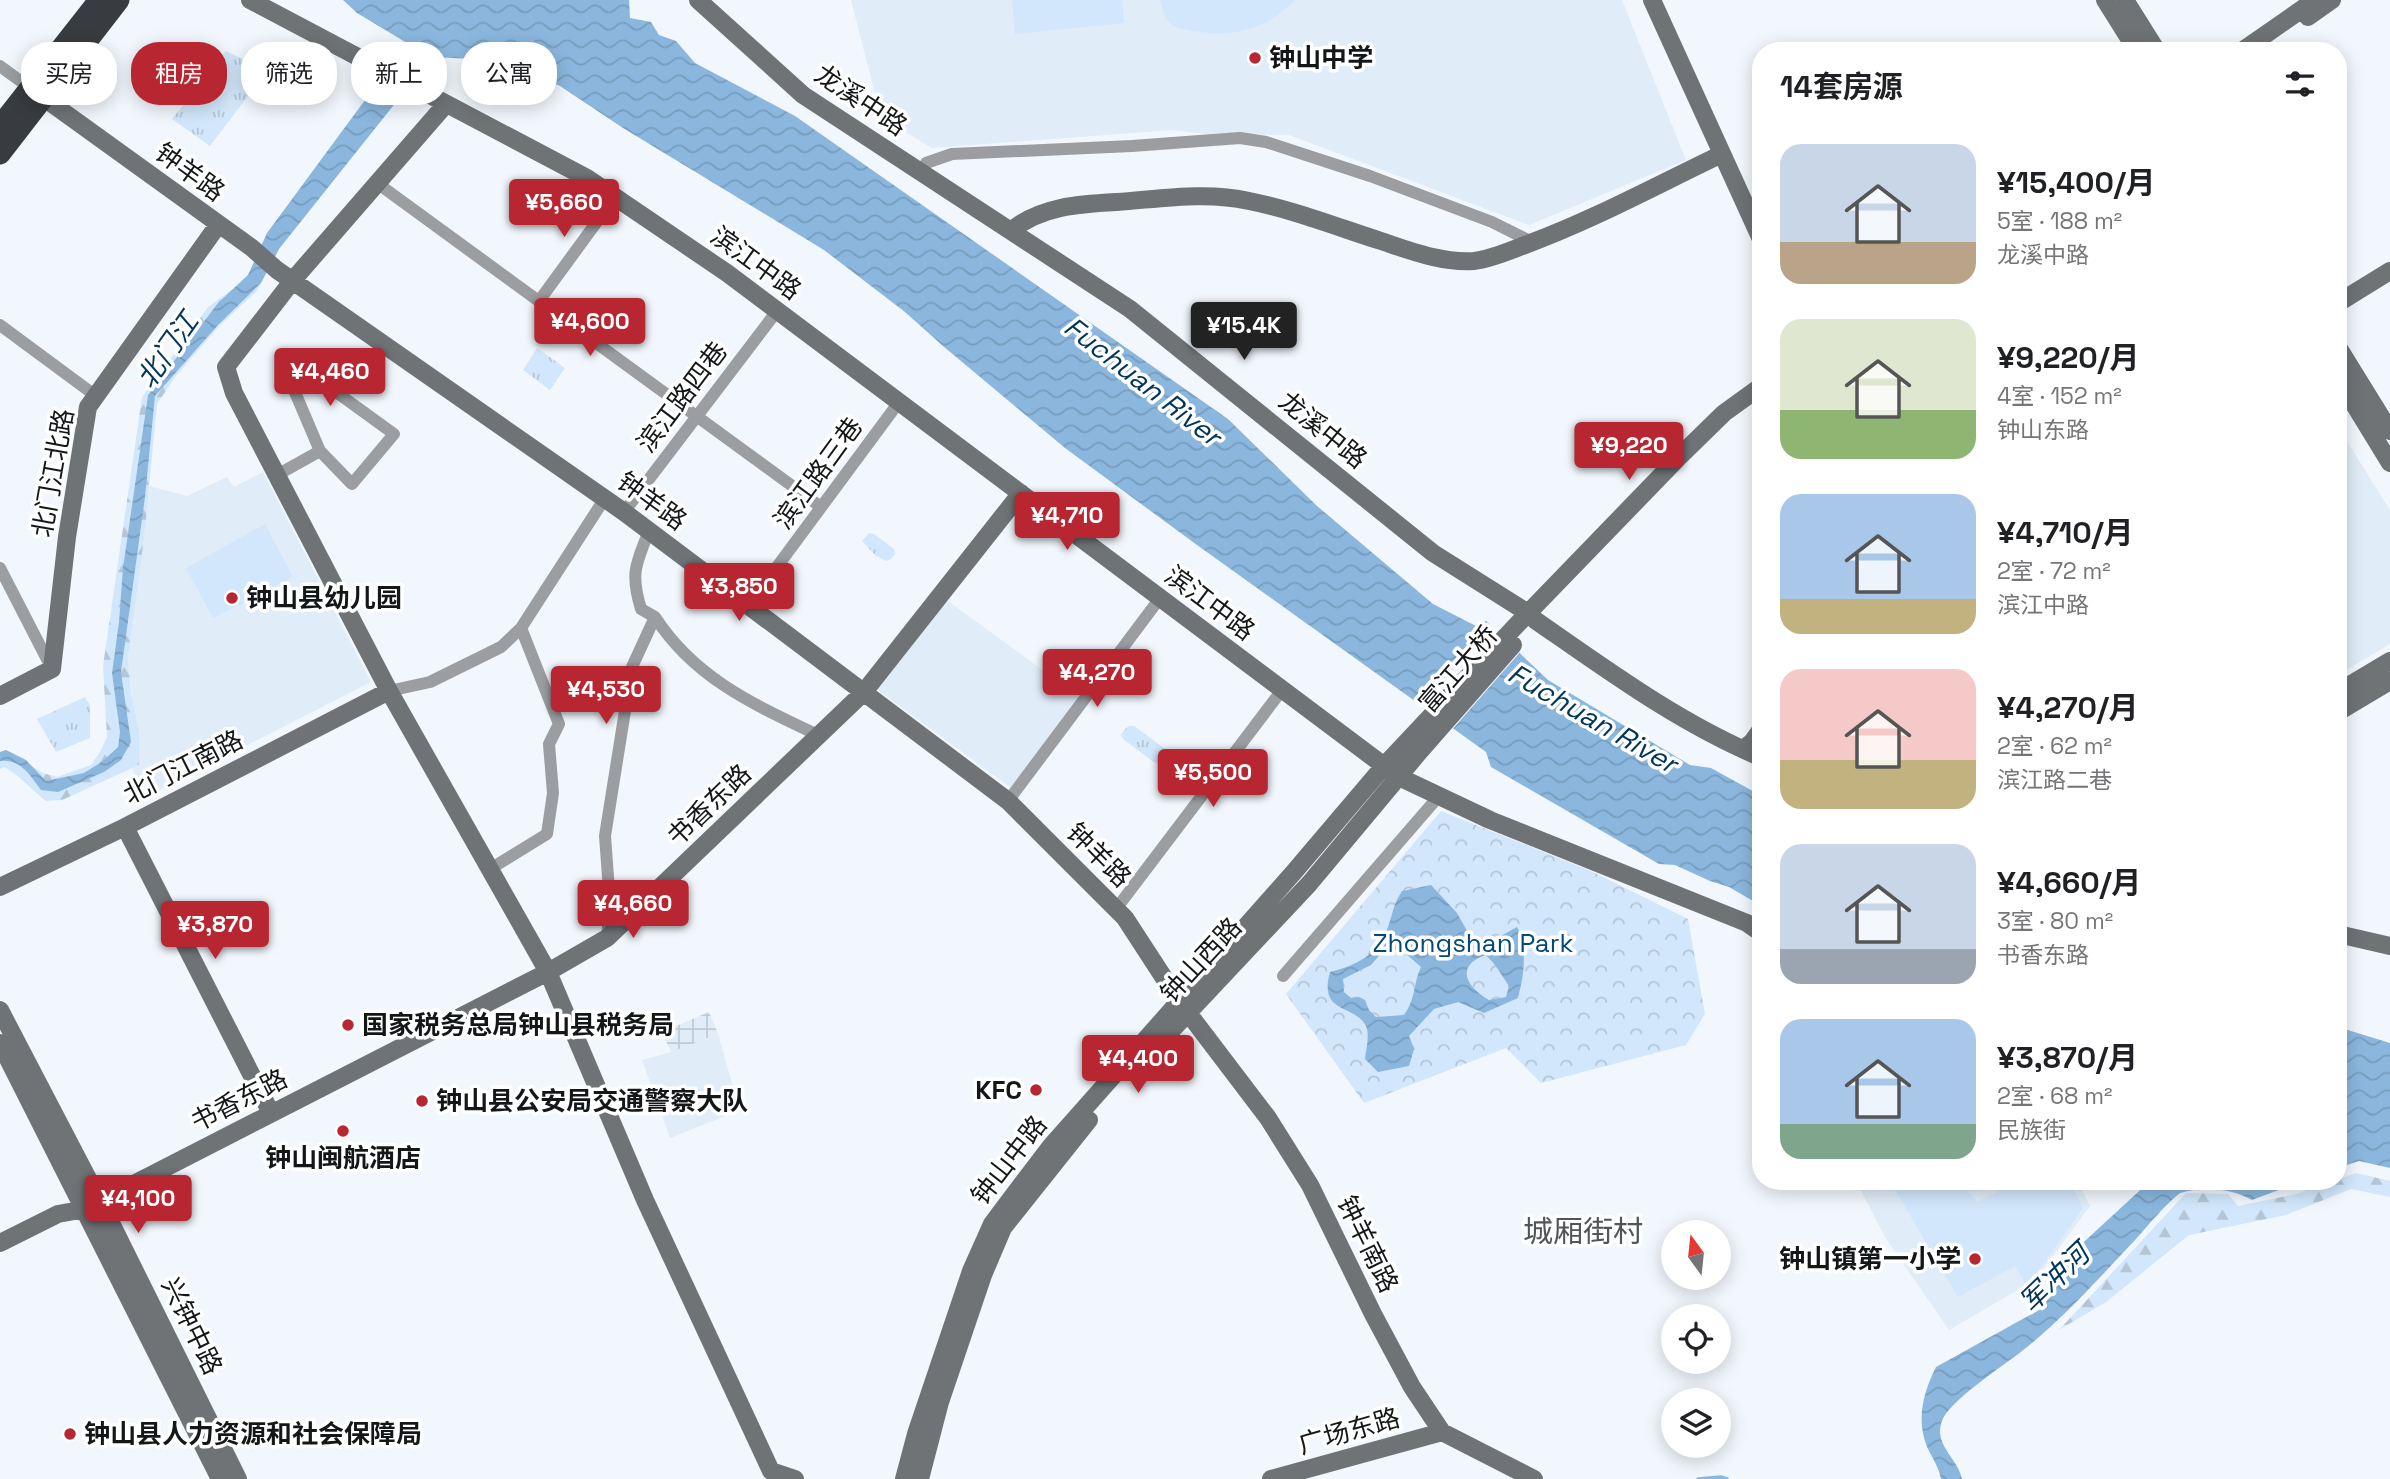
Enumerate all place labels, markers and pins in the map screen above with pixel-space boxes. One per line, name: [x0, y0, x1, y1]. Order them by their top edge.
place label: 钟山中学: [1269, 41, 1373, 75]
marker: 钟山中学: [1247, 50, 1263, 66]
pin: ¥5,660: [507, 180, 621, 239]
pin: ¥4,600: [533, 298, 647, 358]
pin: ¥15.4K: [1187, 302, 1301, 362]
pin: ¥4,460: [273, 348, 387, 408]
pin: ¥9,220: [1572, 422, 1686, 482]
pin: ¥4,710: [1010, 492, 1124, 552]
pin: ¥3,850: [682, 564, 796, 623]
place label: 钟山县幼儿园: [246, 581, 402, 615]
marker: 钟山县幼儿园: [224, 590, 240, 606]
pin: ¥4,270: [1040, 650, 1154, 709]
pin: ¥4,530: [549, 666, 663, 726]
pin: ¥5,500: [1156, 750, 1270, 809]
pin: ¥4,660: [576, 880, 690, 940]
pin: ¥3,870: [158, 902, 272, 961]
place label: 国家税务总局钟山县税务局: [362, 1008, 674, 1042]
marker: 国家税务总局钟山县税务局: [340, 1017, 356, 1033]
pin: ¥4,400: [1081, 1036, 1195, 1095]
place label: KFC: [975, 1073, 1022, 1107]
marker: KFC: [1028, 1082, 1044, 1098]
place label: 钟山县公安局交通警察大队: [436, 1084, 748, 1118]
marker: 钟山县公安局交通警察大队: [414, 1093, 430, 1109]
marker: 钟山闽航酒店: [335, 1123, 351, 1139]
place label: 钟山闽航酒店: [265, 1141, 421, 1175]
pin: ¥4,100: [81, 1176, 195, 1235]
place label: 钟山镇第一小学: [1779, 1242, 1961, 1276]
marker: 钟山镇第一小学: [1967, 1251, 1983, 1267]
place label: 钟山县人力资源和社会保障局: [84, 1417, 422, 1451]
marker: 钟山县人力资源和社会保障局: [62, 1426, 78, 1442]

